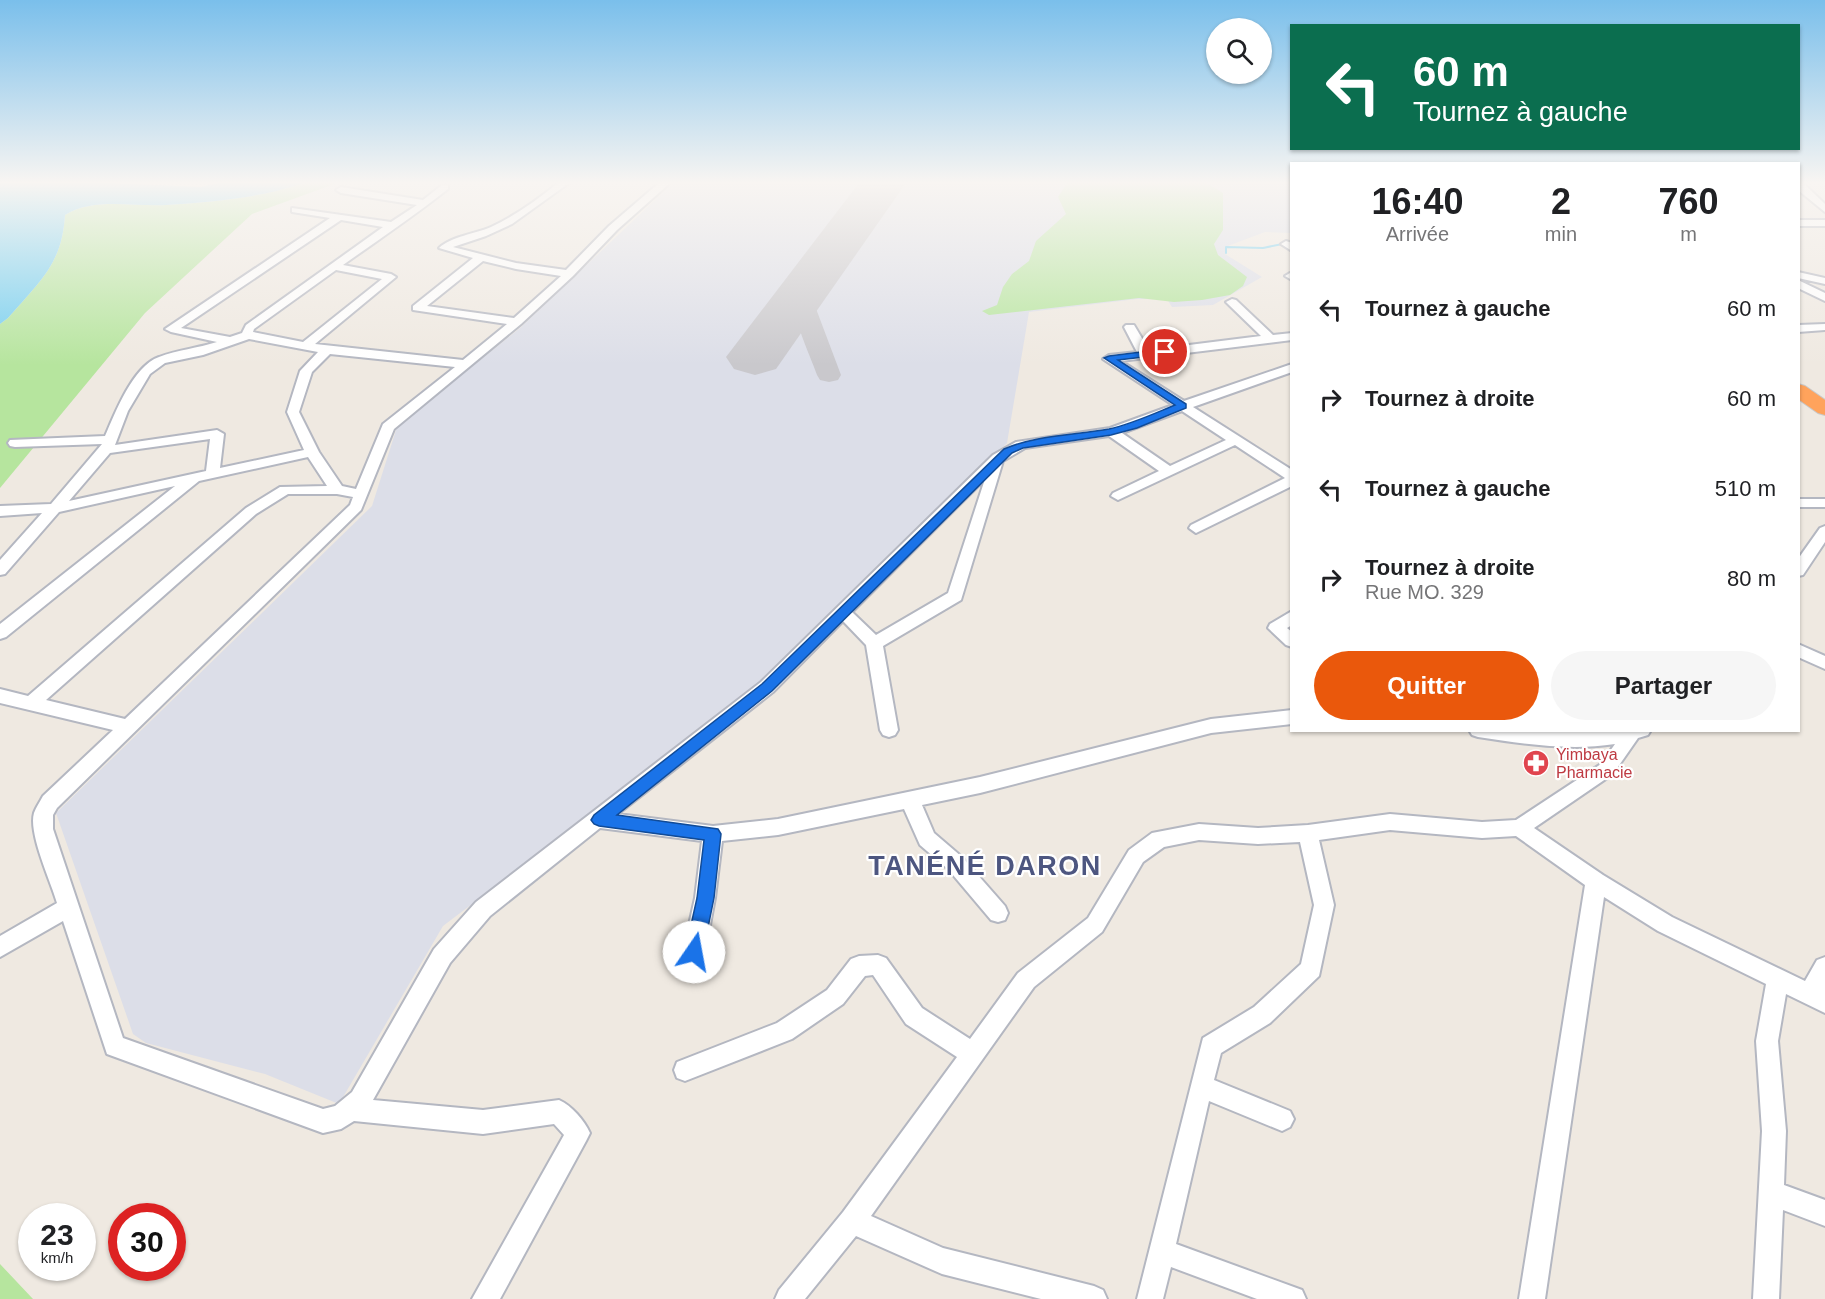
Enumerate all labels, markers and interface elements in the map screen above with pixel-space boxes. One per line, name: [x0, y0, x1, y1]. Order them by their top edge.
map controls: [1206, 18, 1272, 84]
button: search: [1206, 18, 1272, 84]
icon: left: [1314, 48, 1392, 126]
text: 60 m: [1413, 48, 1509, 95]
text: Tournez à gauche: [1413, 97, 1628, 127]
text: 16:40: [1371, 181, 1463, 222]
text: 2: [1551, 181, 1571, 222]
text: 760: [1658, 181, 1719, 222]
text: Arrivée: [1386, 223, 1449, 245]
text: min: [1545, 223, 1577, 245]
text: m: [1680, 223, 1697, 245]
icon: left: [1314, 293, 1347, 326]
text: Tournez à gauche: [1365, 296, 1550, 321]
text: 60 m: [1727, 296, 1776, 321]
pin: [1139, 326, 1190, 377]
icon: arrive: [1148, 335, 1181, 368]
icon: right: [1314, 383, 1347, 416]
text: Tournez à droite: [1365, 386, 1535, 411]
text: 60 m: [1727, 386, 1776, 411]
icon: left: [1314, 473, 1347, 506]
text: Tournez à gauche: [1365, 476, 1550, 501]
text: 510 m: [1715, 476, 1776, 501]
text: Tournez à droite: [1365, 555, 1535, 580]
icon: right: [1314, 563, 1347, 596]
text: 80 m: [1727, 566, 1776, 591]
text: Rue MO. 329: [1365, 581, 1484, 603]
button: Quitter: [1314, 651, 1539, 720]
button: Partager: [1551, 651, 1776, 720]
place label: Yimbaya Pharmacie: [1556, 746, 1633, 781]
pharmacy icon: Yimbaya Pharmacie: [1521, 748, 1551, 778]
district label: TANÉNÉ DARON: [868, 850, 1102, 881]
position arrow: [662, 920, 726, 984]
speed limit sign: 30: [108, 1203, 186, 1281]
text: 23: [40, 1218, 74, 1251]
text: km/h: [41, 1249, 73, 1266]

